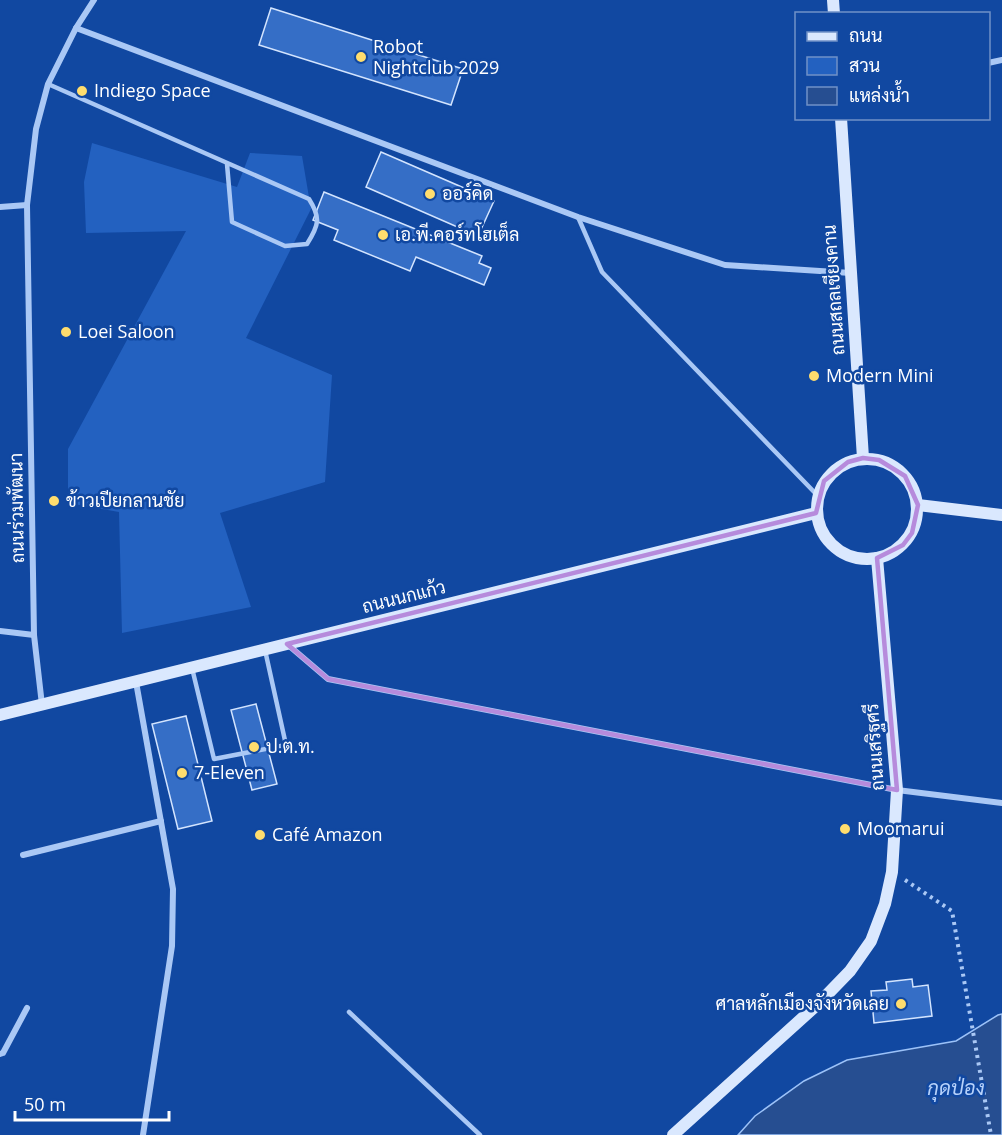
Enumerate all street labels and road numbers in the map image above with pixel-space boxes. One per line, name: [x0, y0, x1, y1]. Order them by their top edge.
street label: ถนนสถลเชียงคาน: [816, 224, 850, 356]
street label: ถนนร่วมพัฒนา: [3, 453, 29, 563]
street label: ถนนนกแก้ว: [360, 574, 448, 618]
street label: ถนนเสริฐศรี: [859, 702, 890, 791]

